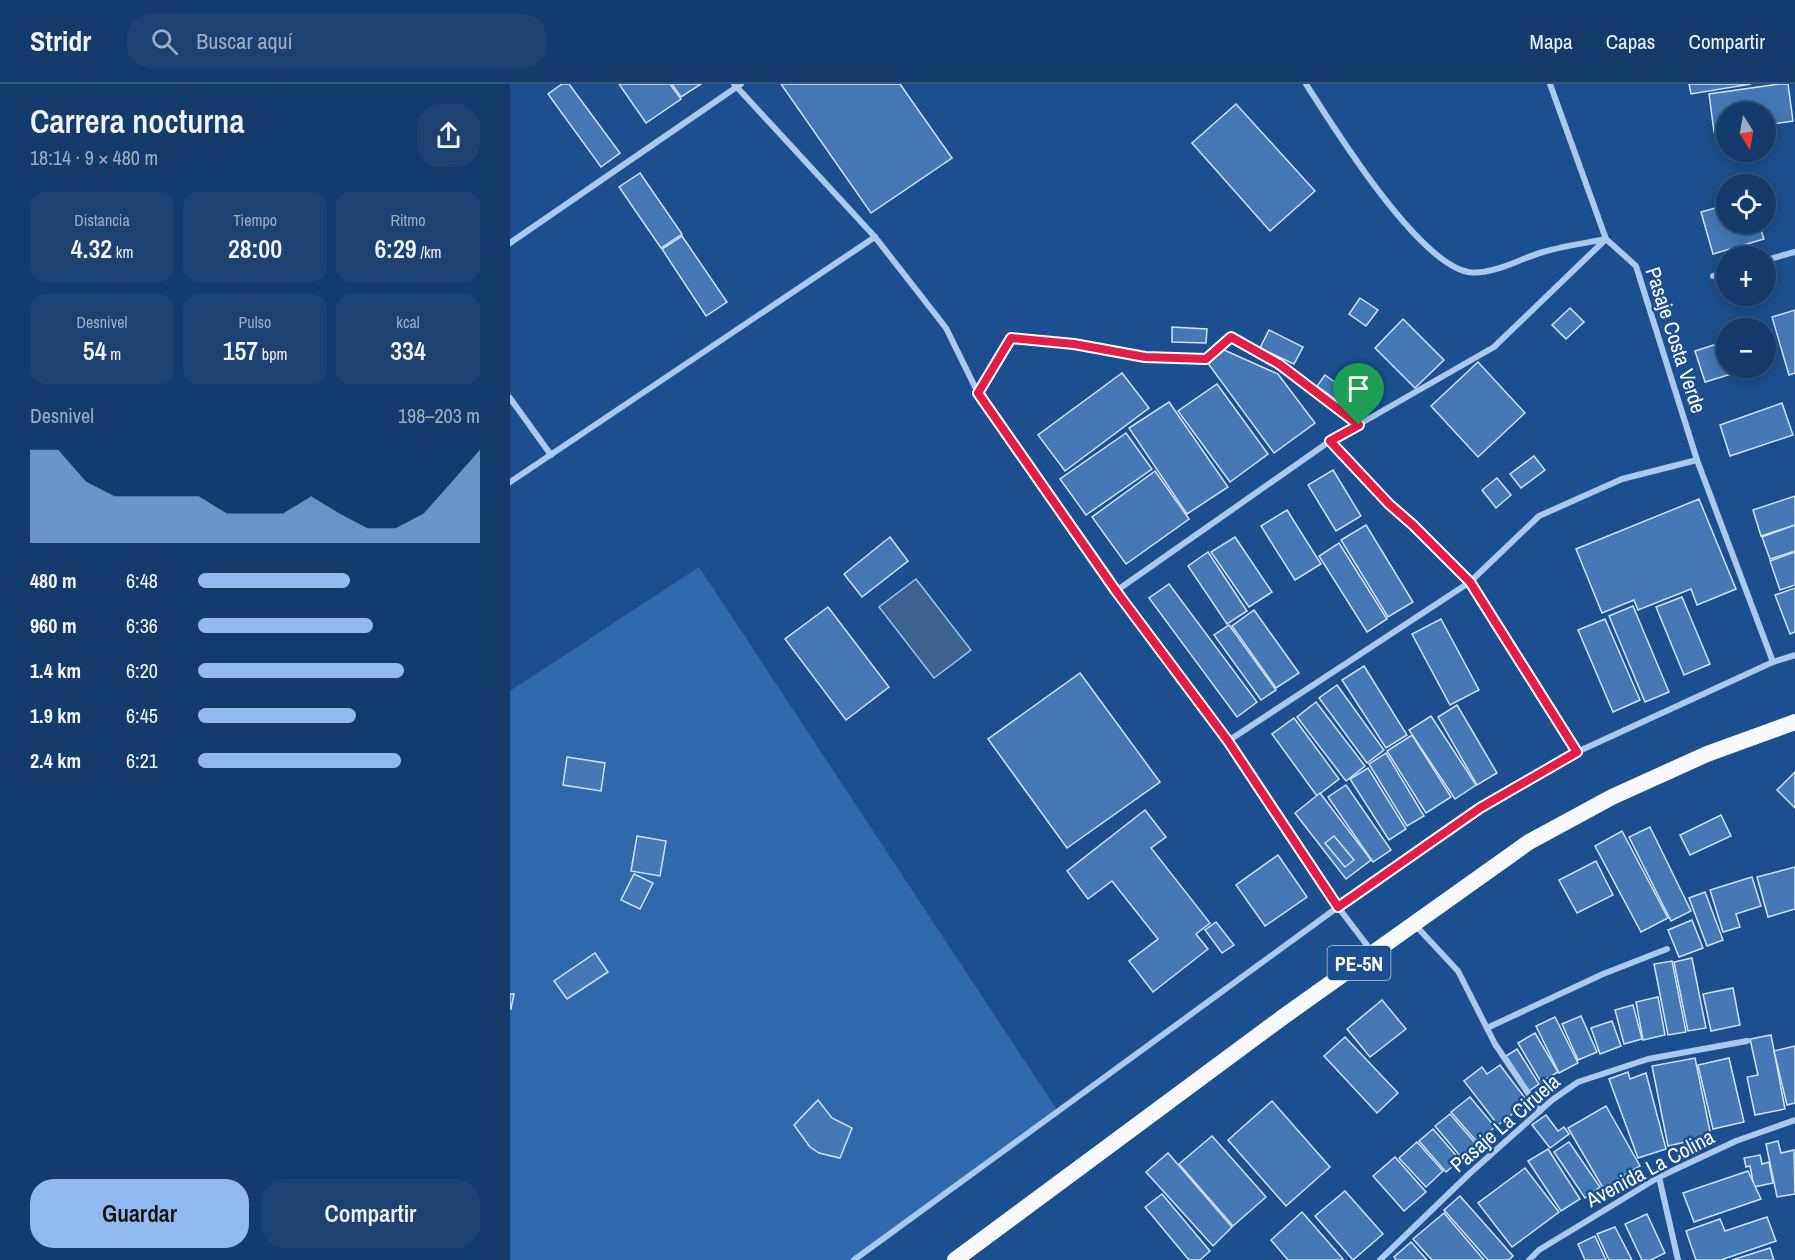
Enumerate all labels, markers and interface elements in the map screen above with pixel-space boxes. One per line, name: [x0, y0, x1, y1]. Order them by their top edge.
search box: [127, 14, 547, 68]
text: Stridr: [30, 22, 91, 60]
icon: search: [148, 25, 181, 58]
text: Buscar aquí: [196, 26, 293, 56]
text: Mapa: [1530, 27, 1573, 56]
text: Capas: [1606, 27, 1655, 56]
text: Compartir: [1688, 27, 1765, 56]
text: Carrera nocturna: [30, 99, 244, 143]
north arrow: [1716, 102, 1776, 162]
map controls: [1716, 102, 1776, 378]
button: share: [417, 104, 480, 167]
text: 18:14 · 9 × 480 m: [30, 144, 158, 171]
button: locate: [1716, 174, 1776, 234]
text: Distancia: [74, 209, 130, 231]
text: Tiempo: [233, 209, 277, 231]
text: Ritmo: [391, 209, 426, 231]
text: 4.32: [71, 231, 112, 266]
text: 28:00: [228, 231, 282, 266]
text: 6:29: [374, 231, 417, 266]
text: km: [112, 241, 133, 263]
text: /km: [417, 241, 442, 263]
button: +: [1716, 246, 1776, 306]
street label: Pasaje Costa Verde: [1639, 263, 1713, 417]
text: Desnivel: [76, 311, 128, 333]
text: Pulso: [239, 311, 271, 333]
text: kcal: [396, 311, 420, 333]
button: −: [1716, 318, 1776, 378]
text: 54: [83, 333, 107, 368]
text: 157: [223, 333, 258, 368]
text: 334: [390, 333, 426, 368]
text: m: [107, 343, 121, 365]
text: bpm: [258, 343, 287, 365]
pin: [1333, 363, 1384, 425]
icon: arrive: [1342, 372, 1375, 405]
text: Desnivel: [30, 402, 94, 429]
text: 198–203 m: [398, 402, 480, 429]
text: 480 m: [30, 567, 77, 594]
text: 6:48: [126, 567, 158, 594]
text: 960 m: [30, 612, 77, 639]
text: 6:36: [126, 612, 158, 639]
text: 1.4 km: [30, 657, 81, 684]
text: 6:20: [126, 657, 158, 684]
text: 1.9 km: [30, 702, 81, 729]
text: 6:45: [126, 702, 158, 729]
text: 2.4 km: [30, 747, 81, 774]
text: 6:21: [126, 747, 158, 774]
road number: PE-5N: [1328, 946, 1390, 980]
street label: Pasaje La Ciruela: [1444, 1067, 1566, 1179]
street label: Avenida La Colina: [1580, 1122, 1720, 1214]
button: Guardar: [30, 1179, 249, 1248]
button: Compartir: [261, 1179, 480, 1248]

